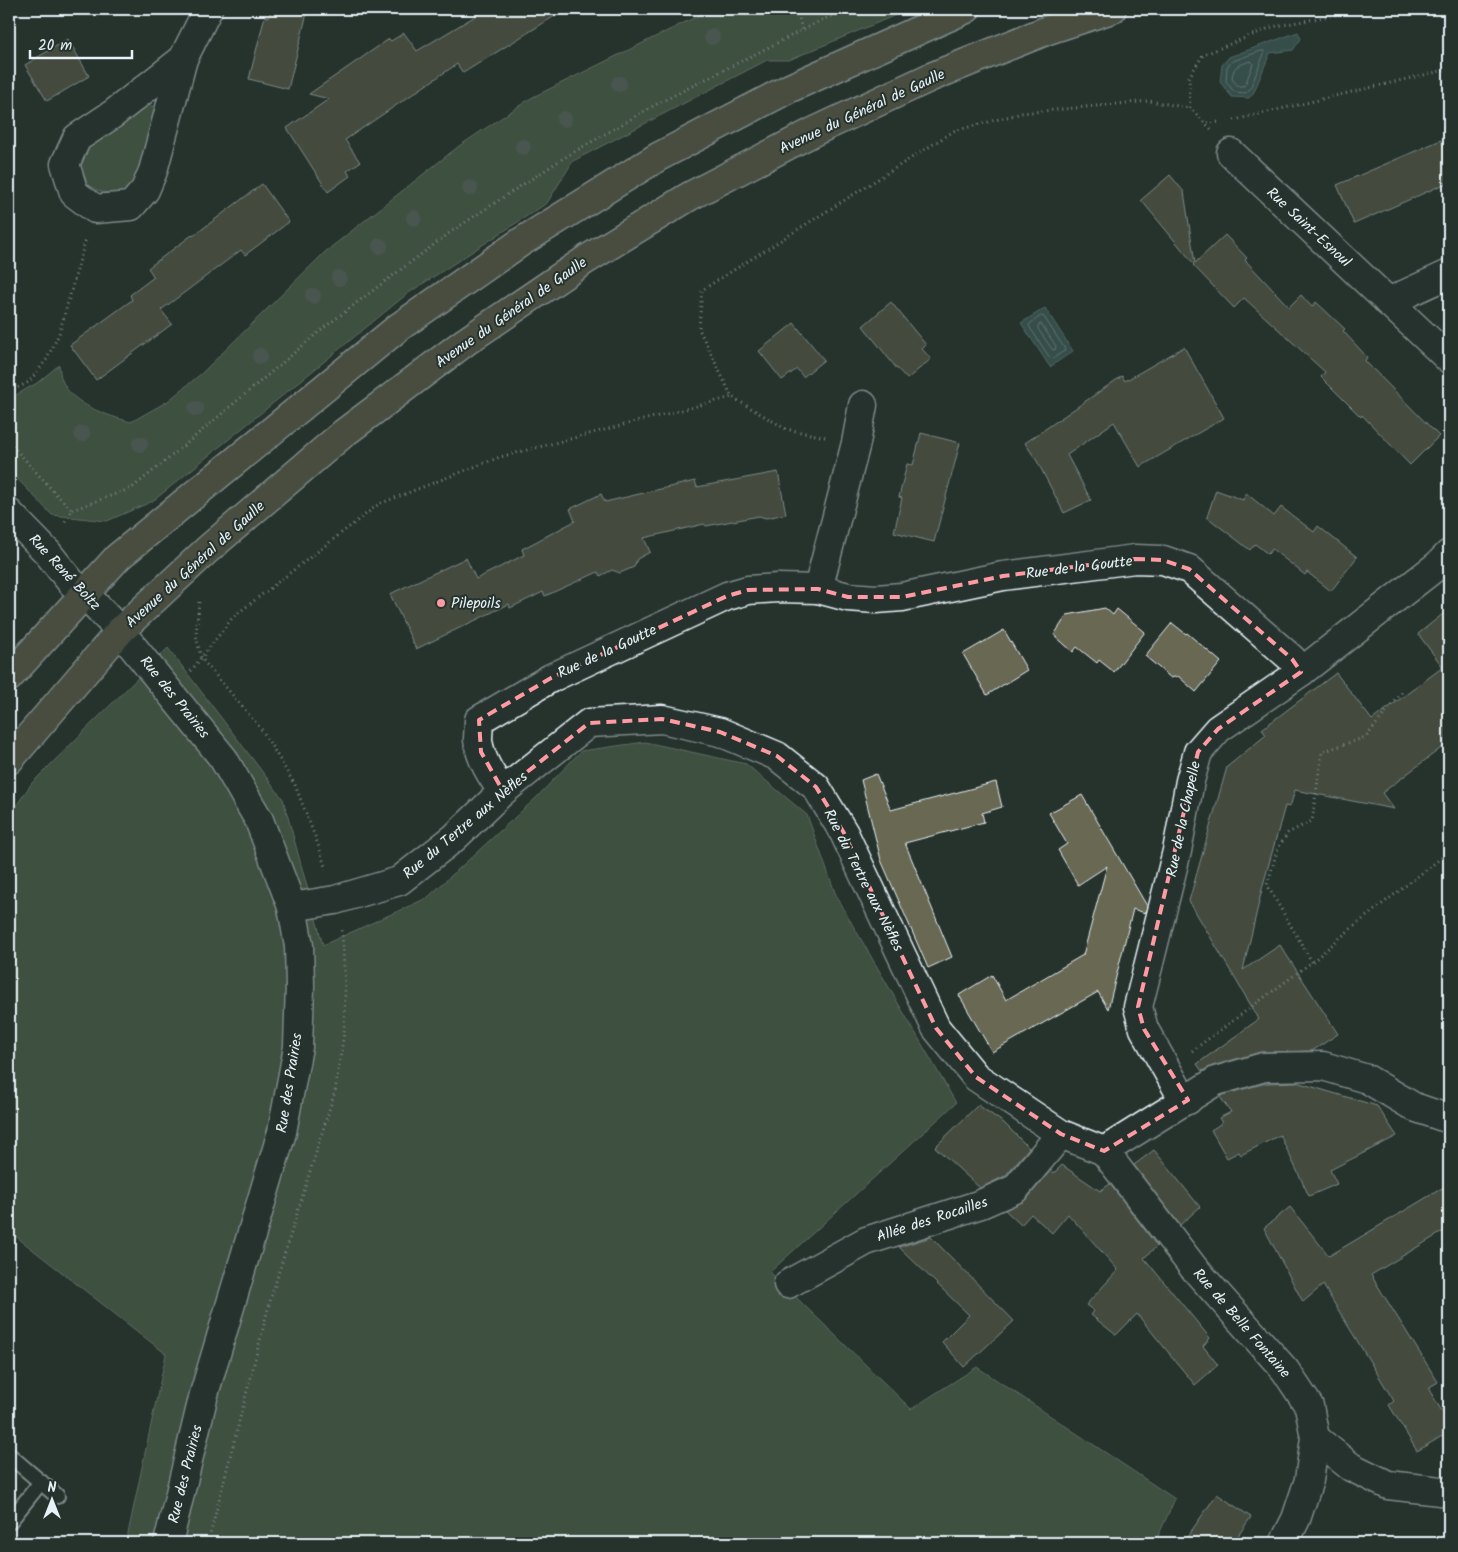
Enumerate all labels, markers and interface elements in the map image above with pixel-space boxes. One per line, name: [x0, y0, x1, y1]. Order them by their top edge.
scale bar: [30, 28, 132, 60]
text: 20 m: [38, 34, 72, 58]
street label: Avenue du Général de Gaulle: [775, 63, 950, 161]
street label: Rue Saint-Esnoul: [1260, 182, 1357, 274]
street label: Avenue du Général de Gaulle: [431, 251, 593, 374]
street label: Avenue du Général de Gaulle: [121, 495, 271, 634]
street label: Rue René Boltz: [22, 529, 106, 617]
street label: Rue de la Goutte: [1024, 550, 1134, 586]
place label: Pilepoils: [451, 592, 501, 616]
marker: Pilepoils: [435, 597, 447, 609]
street label: Rue de la Goutte: [554, 618, 661, 685]
street label: Rue des Prairies: [133, 651, 216, 745]
street label: Rue de la Chapelle: [1160, 759, 1208, 879]
street label: Rue du Tertre aux Nèfles: [398, 766, 534, 886]
street label: Rue du Tertre aux Nèfles: [817, 805, 910, 957]
street label: Rue des Prairies: [270, 1031, 310, 1135]
street label: Allée des Rocailles: [874, 1190, 992, 1249]
street label: Rue de Belle Fontaine: [1187, 1263, 1296, 1384]
street label: Rue des Prairies: [162, 1422, 210, 1526]
north arrow: [28, 1474, 78, 1524]
text: N: [48, 1477, 57, 1499]

